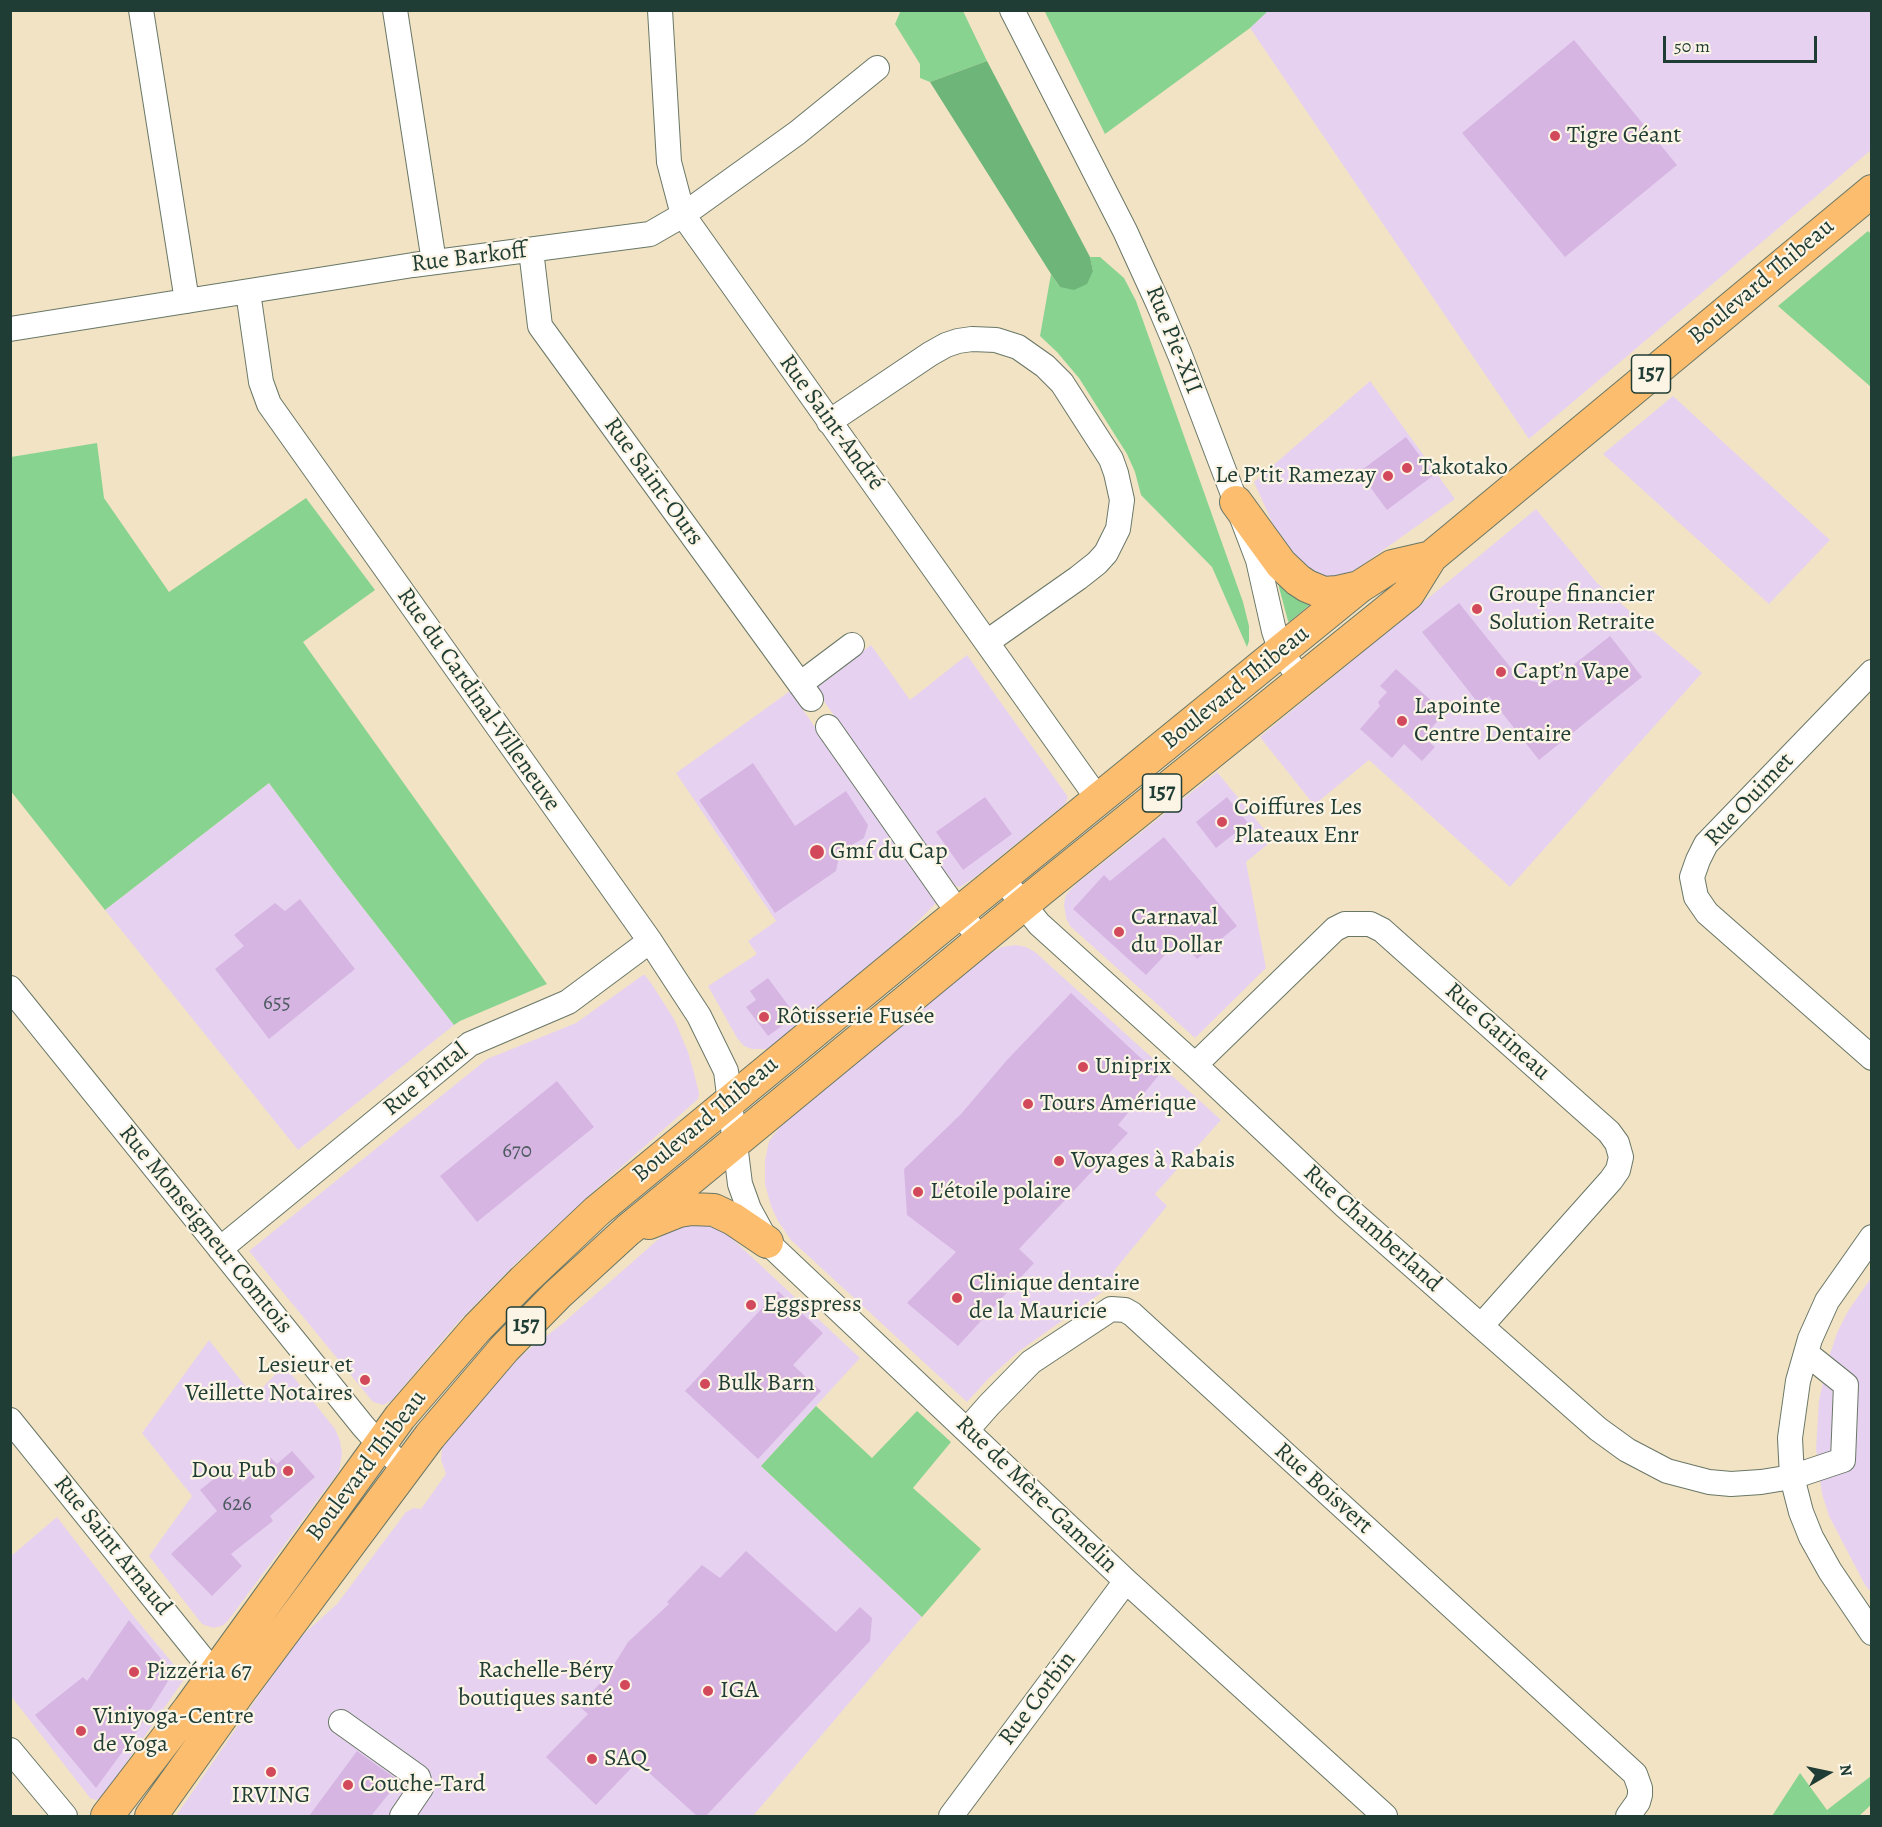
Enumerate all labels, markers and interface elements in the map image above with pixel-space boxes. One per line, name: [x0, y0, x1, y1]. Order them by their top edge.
scale bar: [1666, 24, 1820, 62]
text: 50 m: [1674, 34, 1710, 58]
place label: Tigre Géant: [1567, 122, 1681, 150]
marker: Tigre Géant: [1548, 129, 1562, 143]
street label: Boulevard Thibeau: [1683, 213, 1841, 351]
street label: Rue Barkoff: [410, 237, 528, 279]
street label: Rue Pie-XII: [1138, 282, 1208, 398]
street label: Rue Saint-André: [772, 349, 890, 497]
road number: 157: [1632, 355, 1670, 393]
street label: Rue Saint-Ours: [597, 412, 709, 552]
place label: Takotako: [1419, 454, 1508, 482]
marker: Takotako: [1400, 461, 1414, 475]
place label: Le P’tit Ramezay: [1215, 462, 1376, 490]
marker: Le P’tit Ramezay: [1381, 469, 1395, 483]
place label: Groupe financier Solution Retraite: [1489, 581, 1655, 637]
street label: Rue du Cardinal-Villeneuve: [390, 583, 566, 817]
marker: Groupe financier Solution Retraite: [1470, 602, 1484, 616]
street label: Boulevard Thibeau: [1156, 620, 1316, 756]
place label: Capt’n Vape: [1513, 658, 1629, 686]
marker: Capt’n Vape: [1494, 665, 1508, 679]
place label: Lapointe Centre Dentaire: [1414, 693, 1571, 749]
marker: Lapointe Centre Dentaire: [1395, 714, 1409, 728]
street label: Rue Ouimet: [1699, 747, 1801, 853]
road number: 157: [1142, 774, 1182, 812]
place label: Coiffures Les Plateaux Enr: [1234, 794, 1362, 850]
marker: Coiffures Les Plateaux Enr: [1215, 815, 1229, 829]
place label: Gmf du Cap: [830, 838, 948, 866]
marker: Gmf du Cap: [808, 843, 826, 861]
place label: Carnaval du Dollar: [1131, 904, 1223, 960]
marker: Carnaval du Dollar: [1112, 925, 1126, 939]
street label: Rue Gatineau: [1438, 977, 1556, 1087]
house number: 655: [263, 991, 291, 1017]
place label: Rôtisserie Fusée: [776, 1003, 935, 1031]
marker: Rôtisserie Fusée: [757, 1010, 771, 1024]
street label: Rue Pintal: [378, 1037, 474, 1123]
street label: Boulevard Thibeau: [627, 1051, 785, 1189]
place label: Uniprix: [1095, 1053, 1171, 1081]
marker: Uniprix: [1076, 1060, 1090, 1074]
place label: Tours Amérique: [1040, 1090, 1197, 1118]
marker: Tours Amérique: [1021, 1097, 1035, 1111]
street label: Rue Monseigneur Comtois: [112, 1120, 298, 1340]
house number: 670: [502, 1139, 532, 1165]
place label: Voyages à Rabais: [1071, 1147, 1235, 1175]
marker: Voyages à Rabais: [1052, 1154, 1066, 1168]
street label: Rue Chamberland: [1297, 1159, 1447, 1299]
place label: L'étoile polaire: [930, 1178, 1071, 1206]
marker: L'étoile polaire: [911, 1185, 925, 1199]
place label: Clinique dentaire de la Mauricie: [969, 1270, 1140, 1326]
place label: Eggspress: [763, 1291, 862, 1319]
marker: Clinique dentaire de la Mauricie: [950, 1291, 964, 1305]
marker: Eggspress: [744, 1298, 758, 1312]
road number: 157: [506, 1307, 546, 1345]
place label: Lesieur et Veillette Notaires: [185, 1352, 353, 1408]
place label: Bulk Barn: [717, 1370, 815, 1398]
marker: Lesieur et Veillette Notaires: [358, 1373, 372, 1387]
marker: Bulk Barn: [698, 1377, 712, 1391]
street label: Boulevard Thibeau: [301, 1385, 433, 1547]
street label: Rue de Mère-Gamelin: [949, 1410, 1123, 1580]
street label: Rue Boisvert: [1268, 1437, 1378, 1541]
place label: Dou Pub: [191, 1457, 276, 1485]
marker: Dou Pub: [281, 1464, 295, 1478]
street label: Rue Saint Arnaud: [47, 1470, 177, 1622]
house number: 626: [222, 1492, 252, 1518]
street label: Rue Corbin: [993, 1646, 1083, 1752]
place label: Rachelle-Béry boutiques santé: [458, 1657, 613, 1713]
place label: Pizzéria 67: [146, 1658, 252, 1686]
marker: Pizzéria 67: [127, 1665, 141, 1679]
place label: IGA: [720, 1677, 759, 1705]
marker: Rachelle-Béry boutiques santé: [618, 1678, 632, 1692]
marker: IGA: [701, 1684, 715, 1698]
place label: Viniyoga-Centre de Yoga: [93, 1703, 254, 1759]
marker: Viniyoga-Centre de Yoga: [74, 1724, 88, 1738]
north arrow: [1798, 1743, 1858, 1803]
place label: SAQ: [604, 1745, 647, 1773]
marker: SAQ: [585, 1752, 599, 1766]
text: N: [1834, 1763, 1858, 1778]
marker: IRVING: [264, 1765, 278, 1779]
place label: Couche-Tard: [360, 1771, 486, 1799]
marker: Couche-Tard: [341, 1778, 355, 1792]
place label: IRVING: [231, 1782, 311, 1810]

